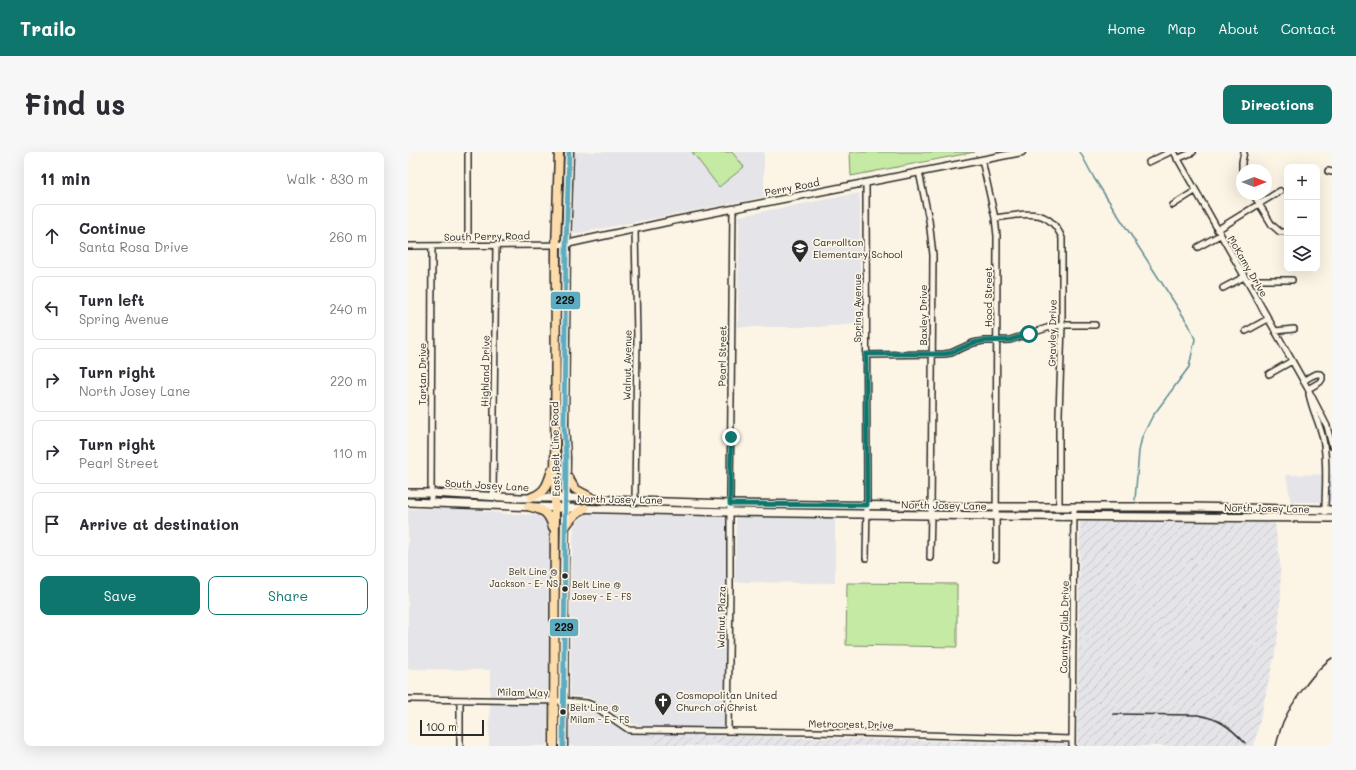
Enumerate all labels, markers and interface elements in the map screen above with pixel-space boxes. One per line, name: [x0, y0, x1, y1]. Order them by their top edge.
text: Trailo: [20, 16, 76, 41]
text: Home: [1107, 19, 1145, 38]
text: Map: [1167, 19, 1196, 38]
text: About: [1218, 19, 1259, 38]
text: Contact: [1281, 19, 1336, 38]
button: Directions: [1223, 85, 1332, 124]
text: Find us: [24, 86, 125, 122]
north arrow: [1236, 164, 1272, 200]
map controls: [1284, 164, 1320, 272]
button: +: [1284, 164, 1320, 200]
text: 11 min: [40, 167, 90, 189]
text: Walk · 830 m: [286, 170, 368, 187]
street label: Perry Road: [763, 175, 821, 199]
button: −: [1284, 200, 1320, 236]
text: Continue: [79, 218, 146, 238]
icon: ahead: [41, 225, 63, 247]
text: 260 m: [329, 228, 367, 245]
street label: South Perry Road: [444, 228, 530, 244]
street label: McKamy Drive: [1225, 233, 1271, 299]
place label: Carrollton Elementary School: [813, 235, 903, 261]
button: layers: [1284, 236, 1320, 272]
text: Santa Rosa Drive: [79, 238, 189, 255]
school or university icon: Carrollton Elementary School: [790, 238, 810, 263]
street label: Hood Street: [981, 267, 995, 327]
street label: Spring Avenue: [850, 273, 864, 343]
street label: Baxley Drive: [916, 284, 930, 346]
text: Turn left: [79, 290, 144, 310]
line badge: 229: [550, 291, 581, 310]
text: 229: [556, 292, 575, 307]
icon: left: [41, 297, 63, 319]
street label: Gravley Drive: [1044, 299, 1060, 367]
text: 240 m: [330, 300, 367, 317]
text: Spring Avenue: [79, 310, 169, 327]
street label: Pearl Street: [714, 325, 730, 387]
route start: [1020, 325, 1038, 343]
street label: Walnut Avenue: [619, 330, 635, 400]
street label: Highland Drive: [477, 335, 493, 407]
street label: Tartan Drive: [415, 343, 429, 405]
text: Turn right: [79, 362, 156, 382]
icon: right: [41, 369, 63, 391]
text: 220 m: [330, 372, 367, 389]
text: North Josey Lane: [79, 382, 190, 399]
street label: East Belt Line Road: [547, 401, 563, 497]
route end: [722, 428, 740, 446]
text: Turn right: [79, 434, 156, 454]
icon: right: [41, 441, 63, 463]
text: 110 m: [333, 444, 367, 461]
text: Pearl Street: [79, 454, 158, 471]
street label: South Josey Lane: [444, 476, 530, 494]
street label: North Josey Lane: [577, 491, 663, 507]
street label: North Josey Lane: [901, 497, 987, 513]
street label: North Josey Lane: [1224, 500, 1310, 516]
icon: arrive: [41, 513, 63, 535]
text: Arrive at destination: [79, 514, 239, 534]
place label: Belt Line @ Jackson - E- NS: [490, 566, 558, 589]
marker: Belt Line @ Jackson - E- NS: [560, 571, 570, 581]
button: Save: [40, 576, 200, 615]
button: Share: [208, 576, 368, 615]
place label: Belt Line @ Josey - E - FS: [572, 579, 631, 602]
street label: Country Club Drive: [1056, 580, 1072, 674]
marker: Belt Line @ Josey - E - FS: [560, 584, 570, 594]
street label: Walnut Plaza: [713, 585, 729, 649]
line badge: 229: [549, 618, 579, 637]
text: 229: [555, 619, 574, 634]
street label: Milam Way: [497, 685, 549, 699]
place label: Cosmopolitan United Church of Christ: [676, 688, 777, 714]
church icon: Cosmopolitan United Church of Christ: [653, 691, 673, 716]
place label: Belt Line @ Milam - E - FS: [570, 702, 629, 725]
marker: Belt Line @ Milam - E - FS: [558, 707, 568, 717]
street label: Metrocrest Drive: [808, 716, 894, 732]
scale bar: [420, 718, 484, 737]
text: 100 m: [426, 719, 457, 734]

